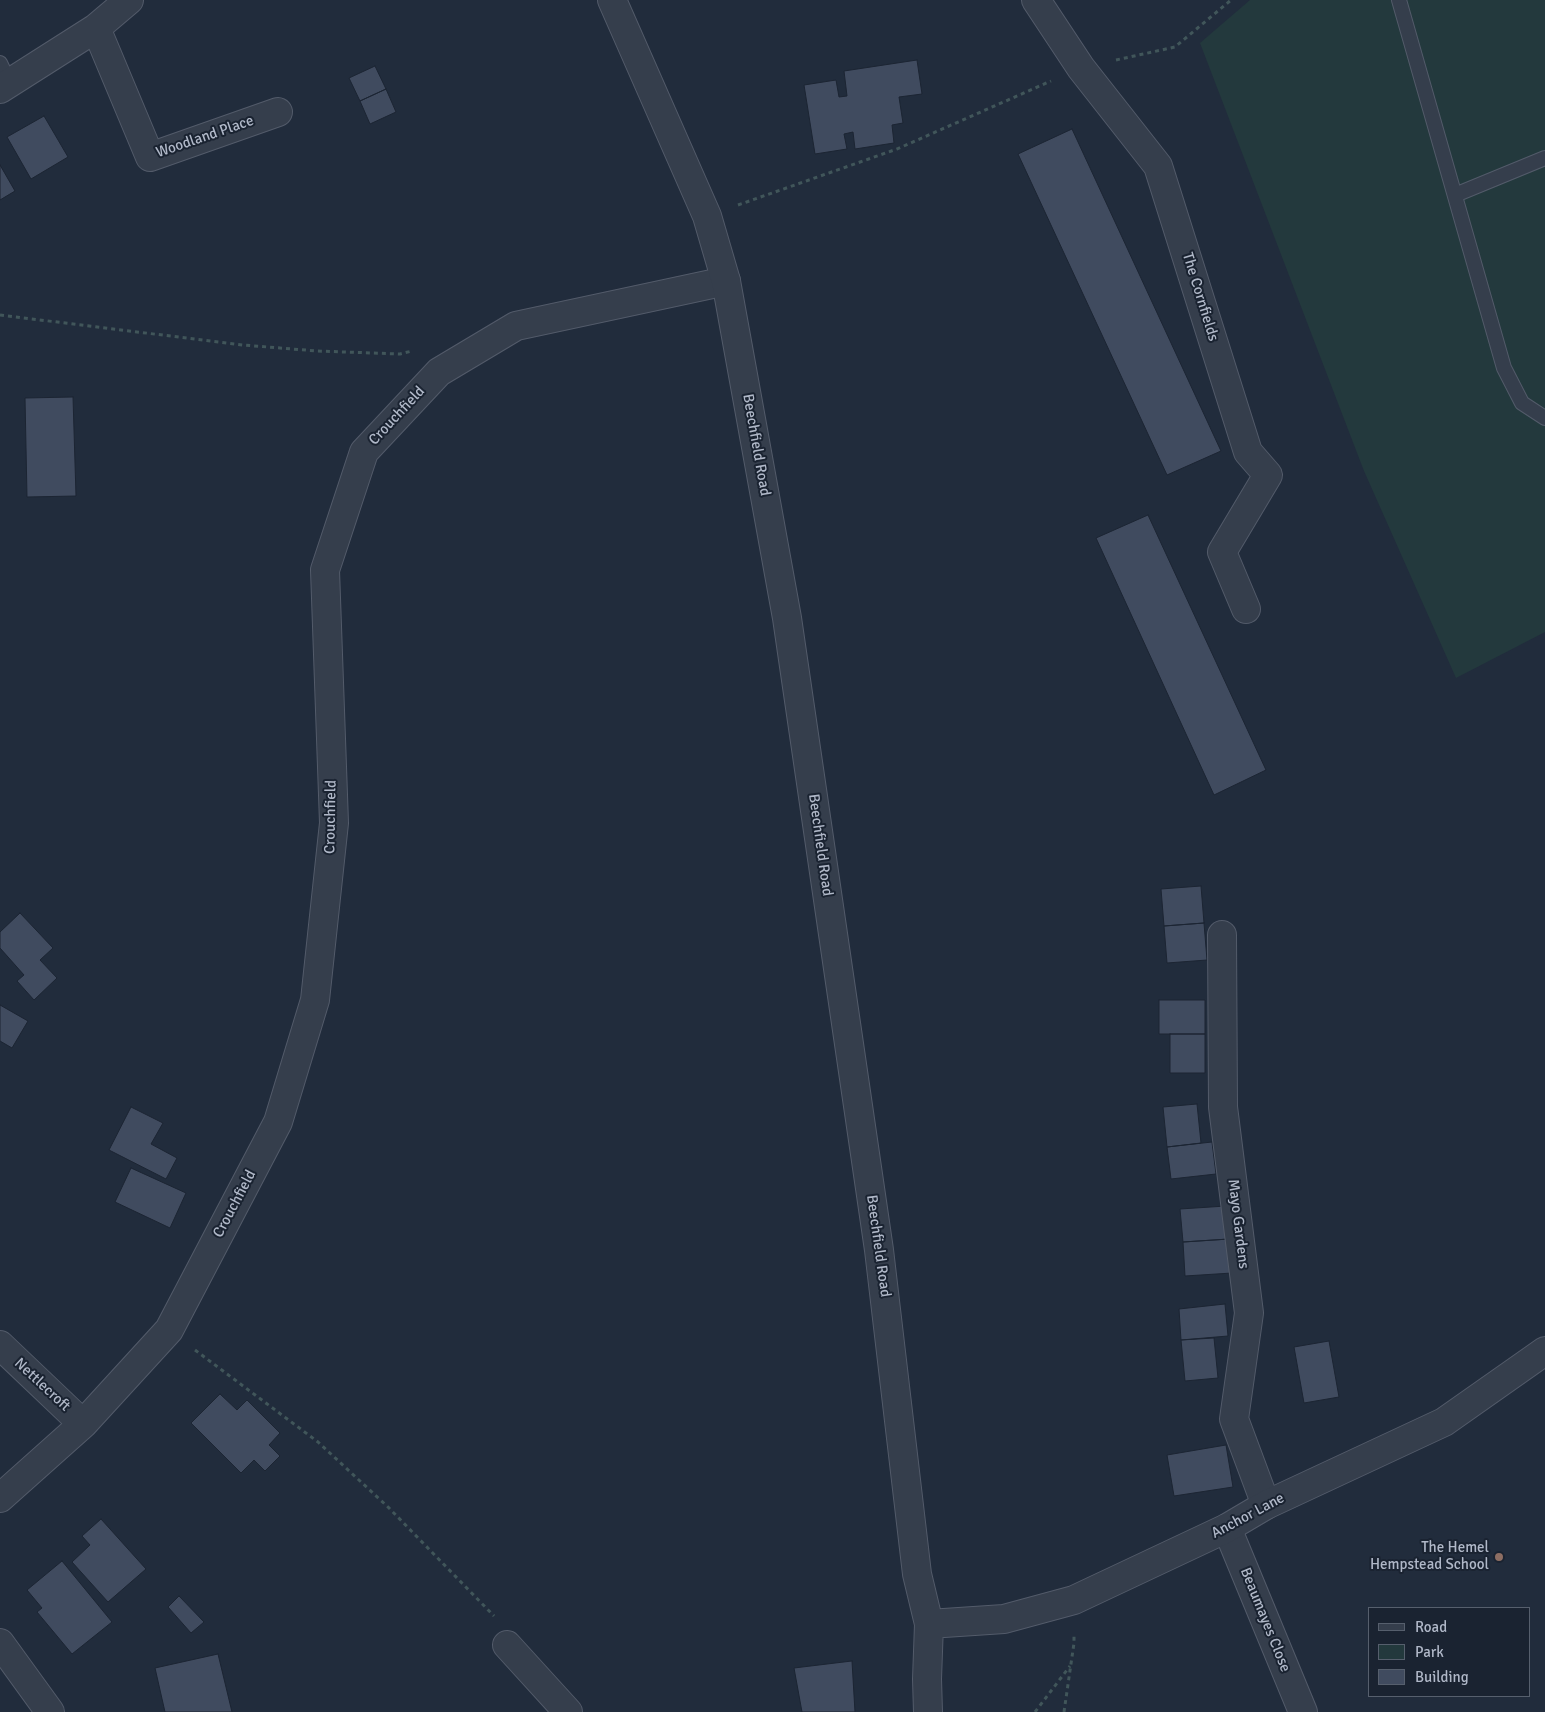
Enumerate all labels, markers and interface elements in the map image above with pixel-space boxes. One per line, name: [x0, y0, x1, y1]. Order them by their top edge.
street label: Woodland Place: [154, 112, 256, 162]
street label: The Cornfields: [1178, 250, 1222, 344]
street label: Crouchfield: [365, 383, 429, 449]
street label: Beechfield Road: [738, 393, 774, 497]
street label: Crouchfield: [321, 780, 341, 854]
street label: Beechfield Road: [804, 793, 836, 897]
street label: Crouchfield: [210, 1167, 260, 1241]
street label: Mayo Gardens: [1224, 1178, 1252, 1270]
street label: Beechfield Road: [862, 1194, 894, 1298]
street label: Nettlecroft: [10, 1355, 74, 1415]
street label: Anchor Lane: [1208, 1489, 1288, 1543]
place label: The Hemel Hempstead School: [1370, 1539, 1489, 1574]
marker: The Hemel Hempstead School: [1493, 1551, 1505, 1563]
street label: Beaumayes Close: [1236, 1565, 1294, 1675]
legend: [1368, 1607, 1530, 1697]
text: Road: [1415, 1618, 1447, 1636]
text: Park: [1415, 1643, 1444, 1661]
text: Building: [1415, 1668, 1469, 1686]

